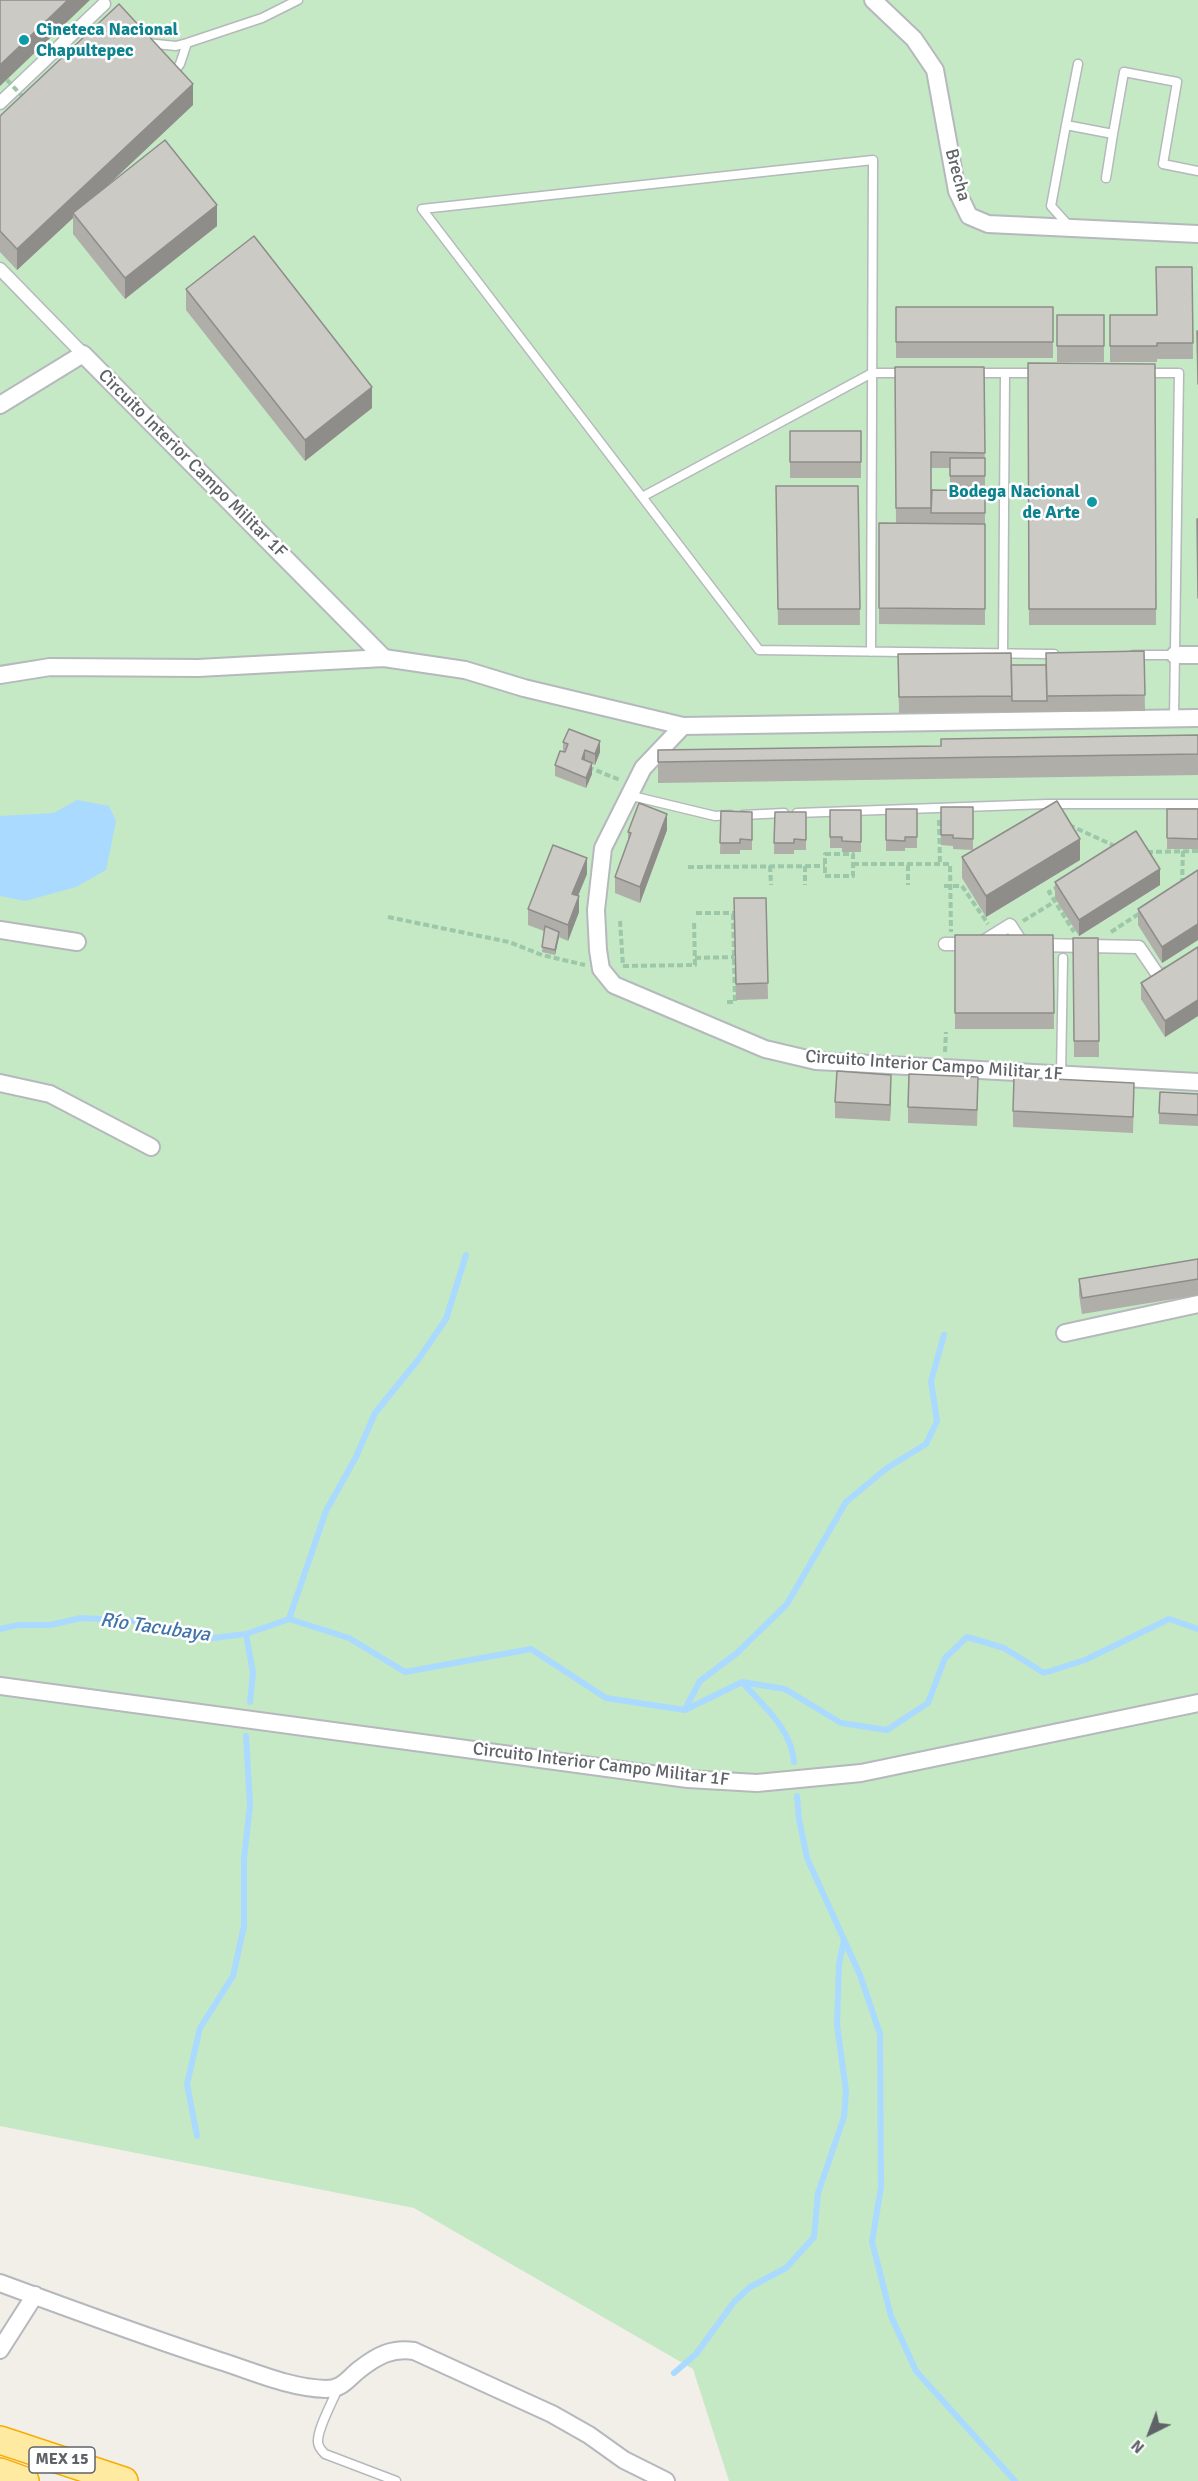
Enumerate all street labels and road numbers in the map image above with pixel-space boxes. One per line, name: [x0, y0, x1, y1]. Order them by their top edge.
street label: Brecha: [940, 146, 974, 204]
street label: Circuito Interior Campo Militar 1F: [93, 365, 291, 563]
street label: Circuito Interior Campo Militar 1F: [804, 1046, 1064, 1086]
street label: Circuito Interior Campo Militar 1F: [472, 1739, 730, 1791]
road number: MEX 15: [29, 2447, 95, 2473]

